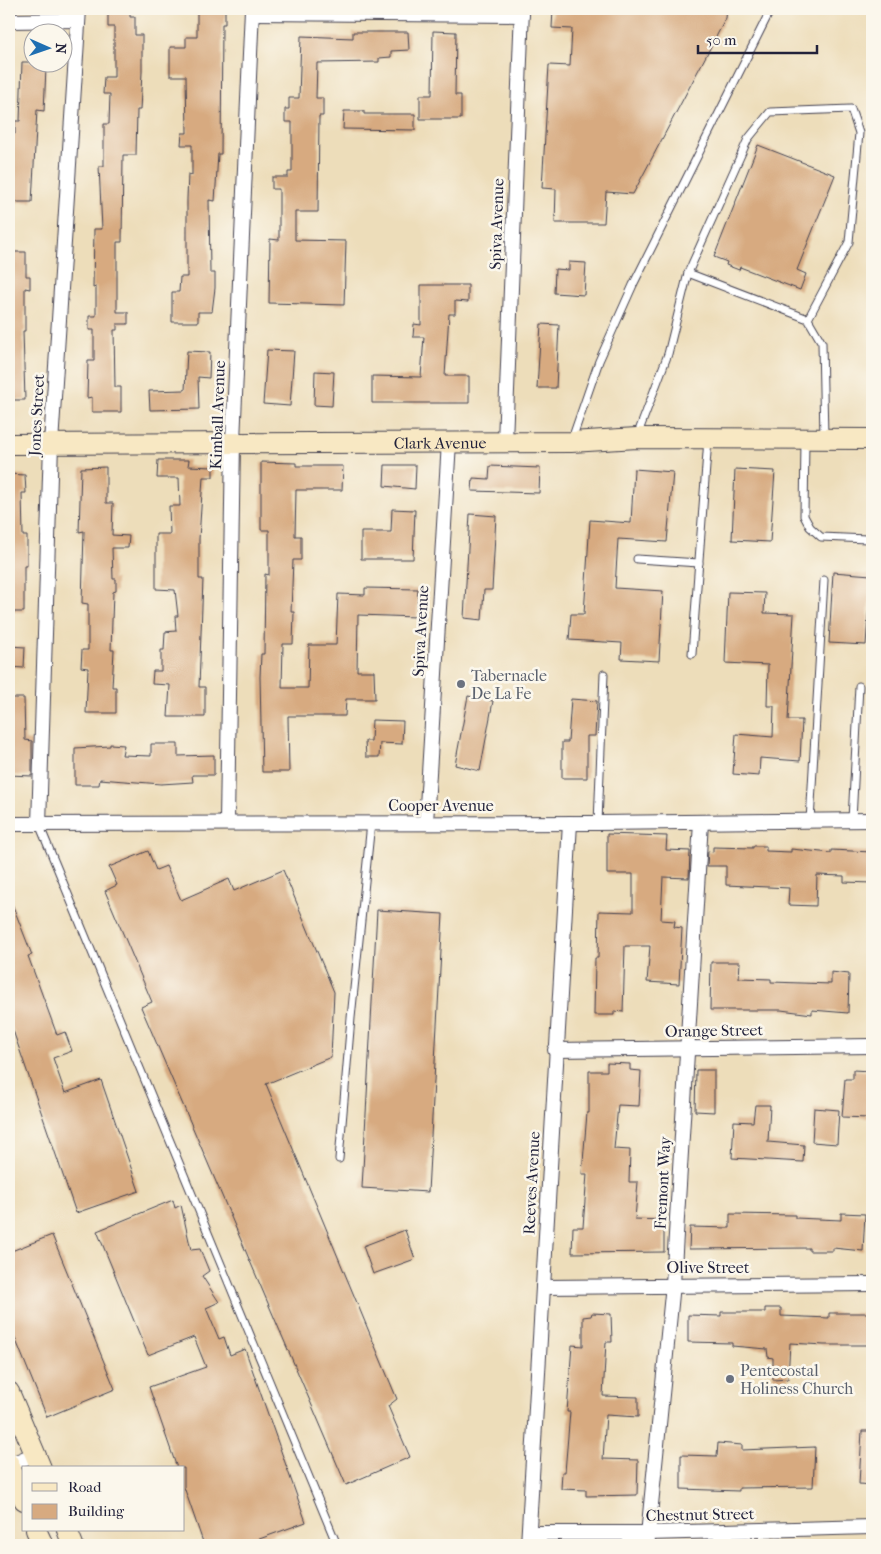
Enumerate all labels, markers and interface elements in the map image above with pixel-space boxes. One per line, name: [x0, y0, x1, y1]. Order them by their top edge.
north arrow: [22, 22, 72, 72]
scale bar: [698, 22, 817, 54]
text: 50 m: [706, 31, 737, 49]
text: N: [52, 43, 69, 54]
street label: Spiva Avenue: [485, 178, 508, 270]
street label: Kimball Avenue: [206, 360, 229, 470]
street label: Jones Street: [25, 373, 48, 459]
street label: Clark Avenue: [394, 433, 486, 453]
street label: Spiva Avenue: [409, 585, 432, 677]
place label: Tabernacle De La Fe: [471, 666, 547, 703]
marker: Tabernacle De La Fe: [455, 678, 467, 690]
street label: Cooper Avenue: [388, 796, 494, 815]
street label: Orange Street: [665, 1020, 764, 1041]
street label: Reeves Avenue: [519, 1131, 544, 1235]
street label: Fremont Way: [651, 1136, 674, 1230]
street label: Olive Street: [667, 1258, 750, 1277]
place label: Pentecostal Holiness Church: [740, 1361, 853, 1398]
marker: Pentecostal Holiness Church: [724, 1373, 736, 1385]
legend: [22, 1466, 185, 1532]
text: Road: [68, 1478, 102, 1496]
text: Building: [68, 1502, 125, 1520]
street label: Chestnut Street: [646, 1504, 755, 1525]

